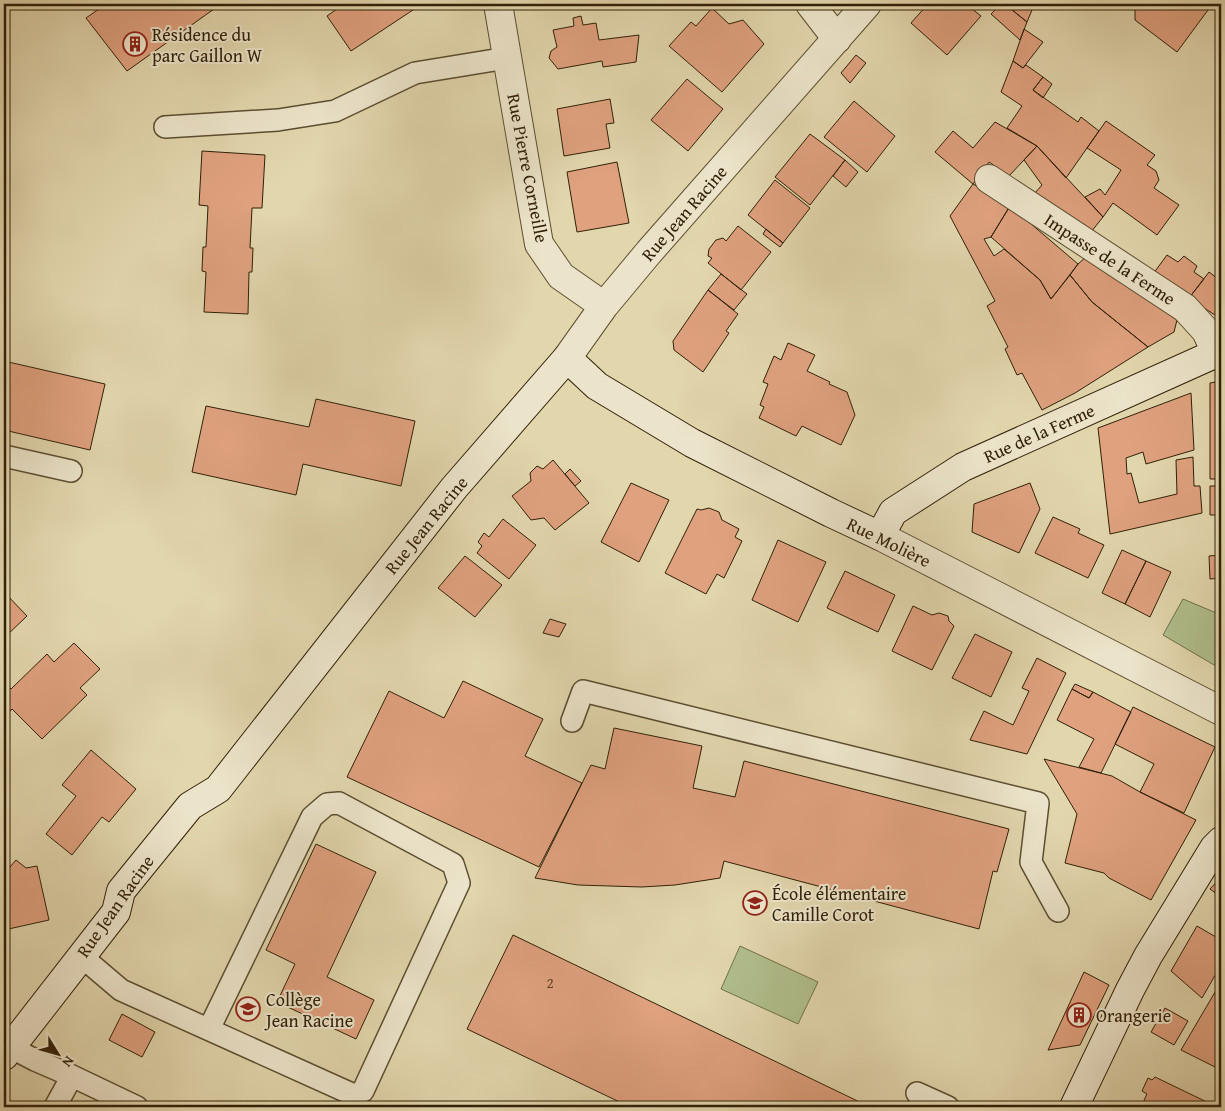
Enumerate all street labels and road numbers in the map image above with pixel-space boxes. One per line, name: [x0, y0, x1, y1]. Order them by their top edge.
street label: Rue Pierre Corneille: [500, 91, 556, 245]
street label: Rue Jean Racine: [635, 159, 733, 267]
street label: Impasse de la Ferme: [1039, 206, 1181, 312]
street label: Rue de la Ferme: [979, 396, 1099, 470]
street label: Rue Jean Racine: [378, 470, 474, 580]
street label: Rue Molière: [842, 510, 936, 574]
street label: Rue Jean Racine: [70, 849, 160, 963]

